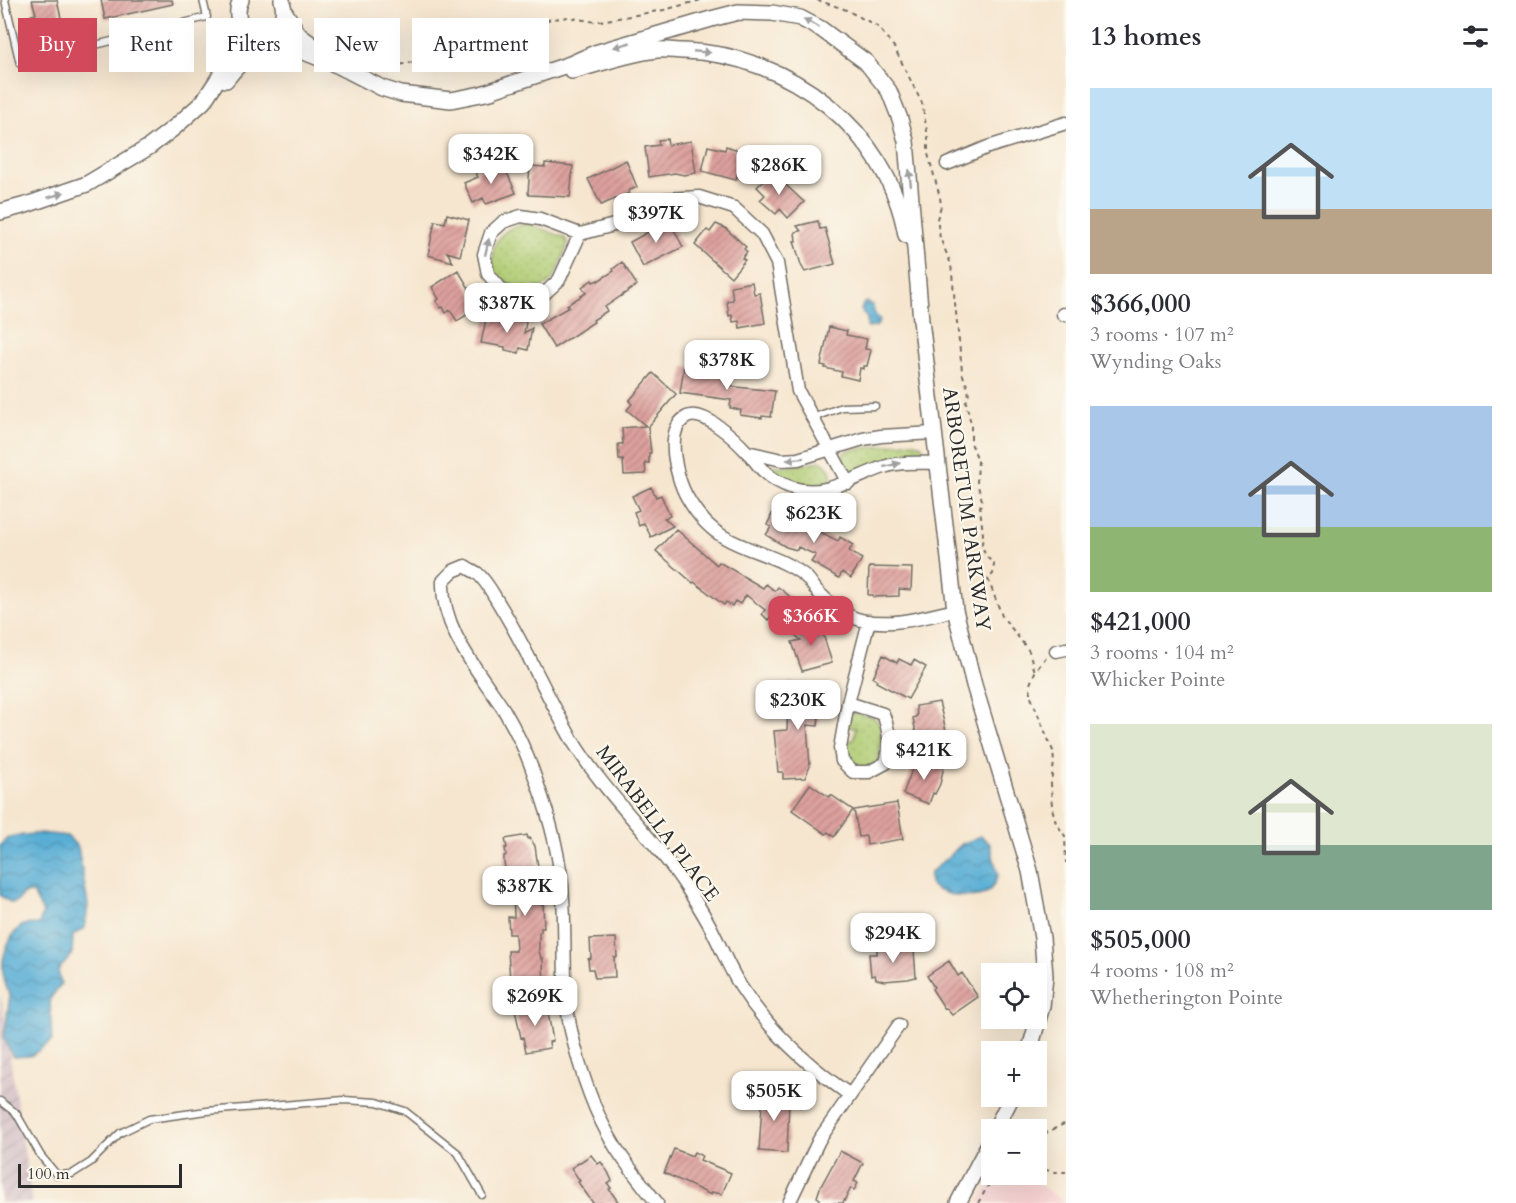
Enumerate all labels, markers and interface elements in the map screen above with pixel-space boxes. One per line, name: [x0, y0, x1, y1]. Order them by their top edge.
chip: Buy: [18, 18, 97, 72]
chip: Rent: [109, 18, 194, 72]
chip: Filters: [206, 18, 302, 72]
chip: New: [314, 18, 400, 72]
chip: Apartment: [412, 18, 549, 72]
one-way arrow: [802, 19, 819, 28]
text: 13 homes: [1090, 19, 1201, 54]
icon: filters: [1459, 20, 1492, 53]
one-way arrow: [613, 41, 631, 50]
one-way arrow: [692, 47, 711, 57]
icon: home: [1237, 127, 1345, 235]
pin: $342K: [449, 134, 533, 185]
text: $342K: [462, 140, 520, 167]
pin: $286K: [737, 145, 821, 196]
text: $286K: [750, 151, 808, 178]
one-way arrow: [905, 169, 915, 188]
one-way arrow: [47, 190, 65, 200]
pin: $397K: [614, 193, 698, 244]
text: $397K: [627, 199, 685, 226]
one-way arrow: [483, 238, 493, 256]
pin: $387K: [465, 283, 549, 334]
text: $366,000: [1090, 286, 1191, 321]
text: $387K: [478, 289, 536, 316]
text: 3 rooms · 107 m²: [1090, 321, 1234, 348]
pin: $378K: [685, 340, 769, 391]
text: $378K: [698, 346, 756, 373]
text: Wynding Oaks: [1090, 348, 1222, 375]
street label: ARBORETUM PARKWAY: [936, 385, 997, 633]
icon: home: [1237, 445, 1345, 553]
one-way arrow: [785, 454, 804, 464]
one-way arrow: [883, 460, 901, 470]
pin: $623K: [772, 493, 856, 544]
text: $623K: [785, 499, 843, 526]
pin: $366K: [769, 596, 853, 647]
text: $366K: [782, 602, 840, 629]
text: $421,000: [1090, 604, 1191, 639]
text: 3 rooms · 104 m²: [1090, 639, 1234, 666]
text: Whicker Pointe: [1090, 666, 1225, 693]
pin: $230K: [756, 680, 840, 731]
text: $230K: [769, 686, 827, 713]
pin: $421K: [882, 730, 966, 781]
text: $421K: [895, 736, 953, 763]
street label: MIRABELLA PLACE: [590, 740, 725, 907]
icon: home: [1237, 763, 1345, 871]
pin: $387K: [483, 866, 567, 917]
text: $387K: [496, 872, 554, 899]
pin: $294K: [851, 913, 935, 964]
text: $294K: [864, 919, 922, 946]
text: $505,000: [1090, 922, 1191, 957]
text: 4 rooms · 108 m²: [1090, 957, 1234, 984]
map controls: [981, 963, 1047, 1185]
button: locate: [981, 963, 1047, 1029]
pin: $269K: [493, 976, 577, 1027]
text: $269K: [506, 982, 564, 1009]
text: Whetherington Pointe: [1090, 984, 1283, 1011]
button: +: [981, 1041, 1047, 1107]
pin: $505K: [732, 1071, 816, 1122]
text: $505K: [745, 1077, 803, 1104]
button: −: [981, 1119, 1047, 1185]
scale bar: [18, 1161, 182, 1188]
text: 100 m: [27, 1163, 69, 1185]

